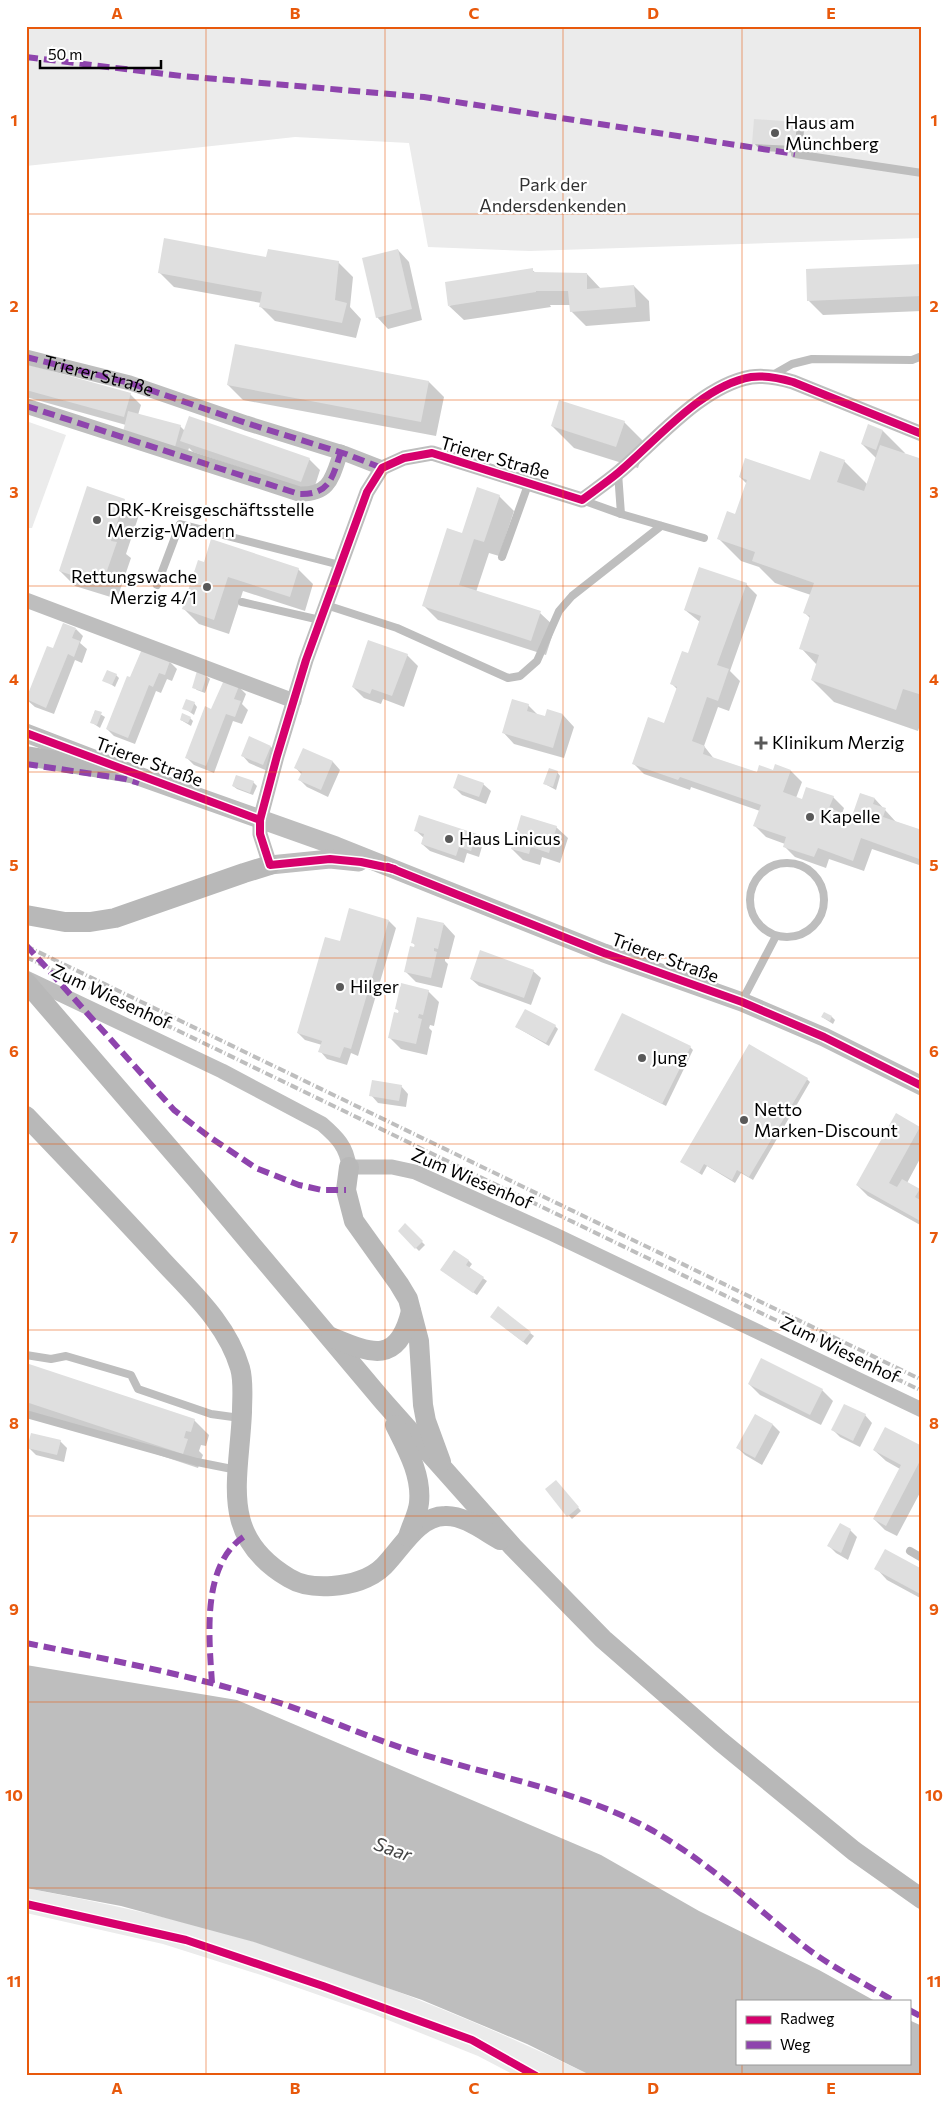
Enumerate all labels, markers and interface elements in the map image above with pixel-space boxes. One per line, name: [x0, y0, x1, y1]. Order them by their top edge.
text: A: [111, 3, 123, 22]
text: B: [290, 3, 301, 22]
text: C: [469, 3, 480, 22]
text: D: [647, 3, 659, 22]
text: E: [826, 3, 836, 22]
scale bar: [40, 38, 161, 70]
text: 50 m: [48, 45, 82, 63]
text: 1: [10, 110, 18, 129]
text: 1: [930, 110, 938, 129]
place label: Haus am Münchberg: [785, 111, 879, 154]
marker: Haus am Münchberg: [769, 127, 781, 139]
park label: Park der Andersdenkenden: [479, 173, 627, 216]
text: 2: [9, 296, 19, 315]
text: 2: [929, 296, 939, 315]
street label: Trierer Straße: [41, 350, 157, 400]
street label: Trierer Straße: [438, 431, 553, 483]
text: 3: [9, 482, 19, 501]
text: 3: [929, 482, 939, 501]
place label: DRK-Kreisgeschäftsstelle Merzig-Wadern: [107, 498, 314, 541]
marker: DRK-Kreisgeschäftsstelle Merzig-Wadern: [91, 514, 103, 526]
place label: Rettungswache Merzig 4/1: [71, 565, 197, 608]
marker: Rettungswache Merzig 4/1: [201, 581, 213, 593]
text: 4: [9, 669, 19, 688]
text: 4: [929, 669, 939, 688]
street label: Trierer Straße: [93, 731, 206, 791]
place label: Klinikum Merzig: [772, 731, 905, 753]
marker: Klinikum Merzig: [754, 736, 768, 750]
place label: Kapelle: [820, 805, 880, 827]
marker: Kapelle: [804, 811, 816, 823]
place label: Haus Linicus: [459, 827, 561, 849]
marker: Haus Linicus: [443, 833, 455, 845]
text: 5: [9, 855, 19, 874]
text: 5: [929, 855, 939, 874]
street label: Trierer Straße: [609, 927, 722, 987]
street label: Zum Wiesenhof: [48, 959, 176, 1034]
place label: Hilger: [350, 975, 399, 997]
marker: Hilger: [334, 981, 346, 993]
text: 6: [9, 1041, 19, 1060]
text: 6: [929, 1041, 939, 1060]
place label: Jung: [652, 1046, 688, 1068]
marker: Jung: [636, 1052, 648, 1064]
place label: Netto Marken-Discount: [754, 1098, 898, 1141]
marker: Netto Marken-Discount: [738, 1114, 750, 1126]
street label: Zum Wiesenhof: [408, 1143, 537, 1214]
text: 7: [10, 1227, 19, 1246]
text: 7: [930, 1227, 939, 1246]
street label: Zum Wiesenhof: [777, 1311, 904, 1388]
text: 8: [9, 1413, 19, 1432]
text: 8: [929, 1413, 939, 1432]
text: 9: [9, 1599, 19, 1618]
text: 9: [929, 1599, 939, 1618]
text: 10: [5, 1785, 23, 1804]
text: 10: [925, 1785, 943, 1804]
water label: Saar: [371, 1831, 416, 1866]
text: 11: [7, 1971, 21, 1990]
text: 11: [927, 1971, 941, 1990]
legend: [736, 2000, 910, 2064]
text: Radweg: [780, 2009, 834, 2027]
text: Weg: [780, 2035, 810, 2053]
text: A: [111, 2078, 123, 2097]
text: B: [290, 2078, 301, 2097]
text: C: [469, 2078, 480, 2097]
text: D: [647, 2078, 659, 2097]
text: E: [826, 2078, 836, 2097]

